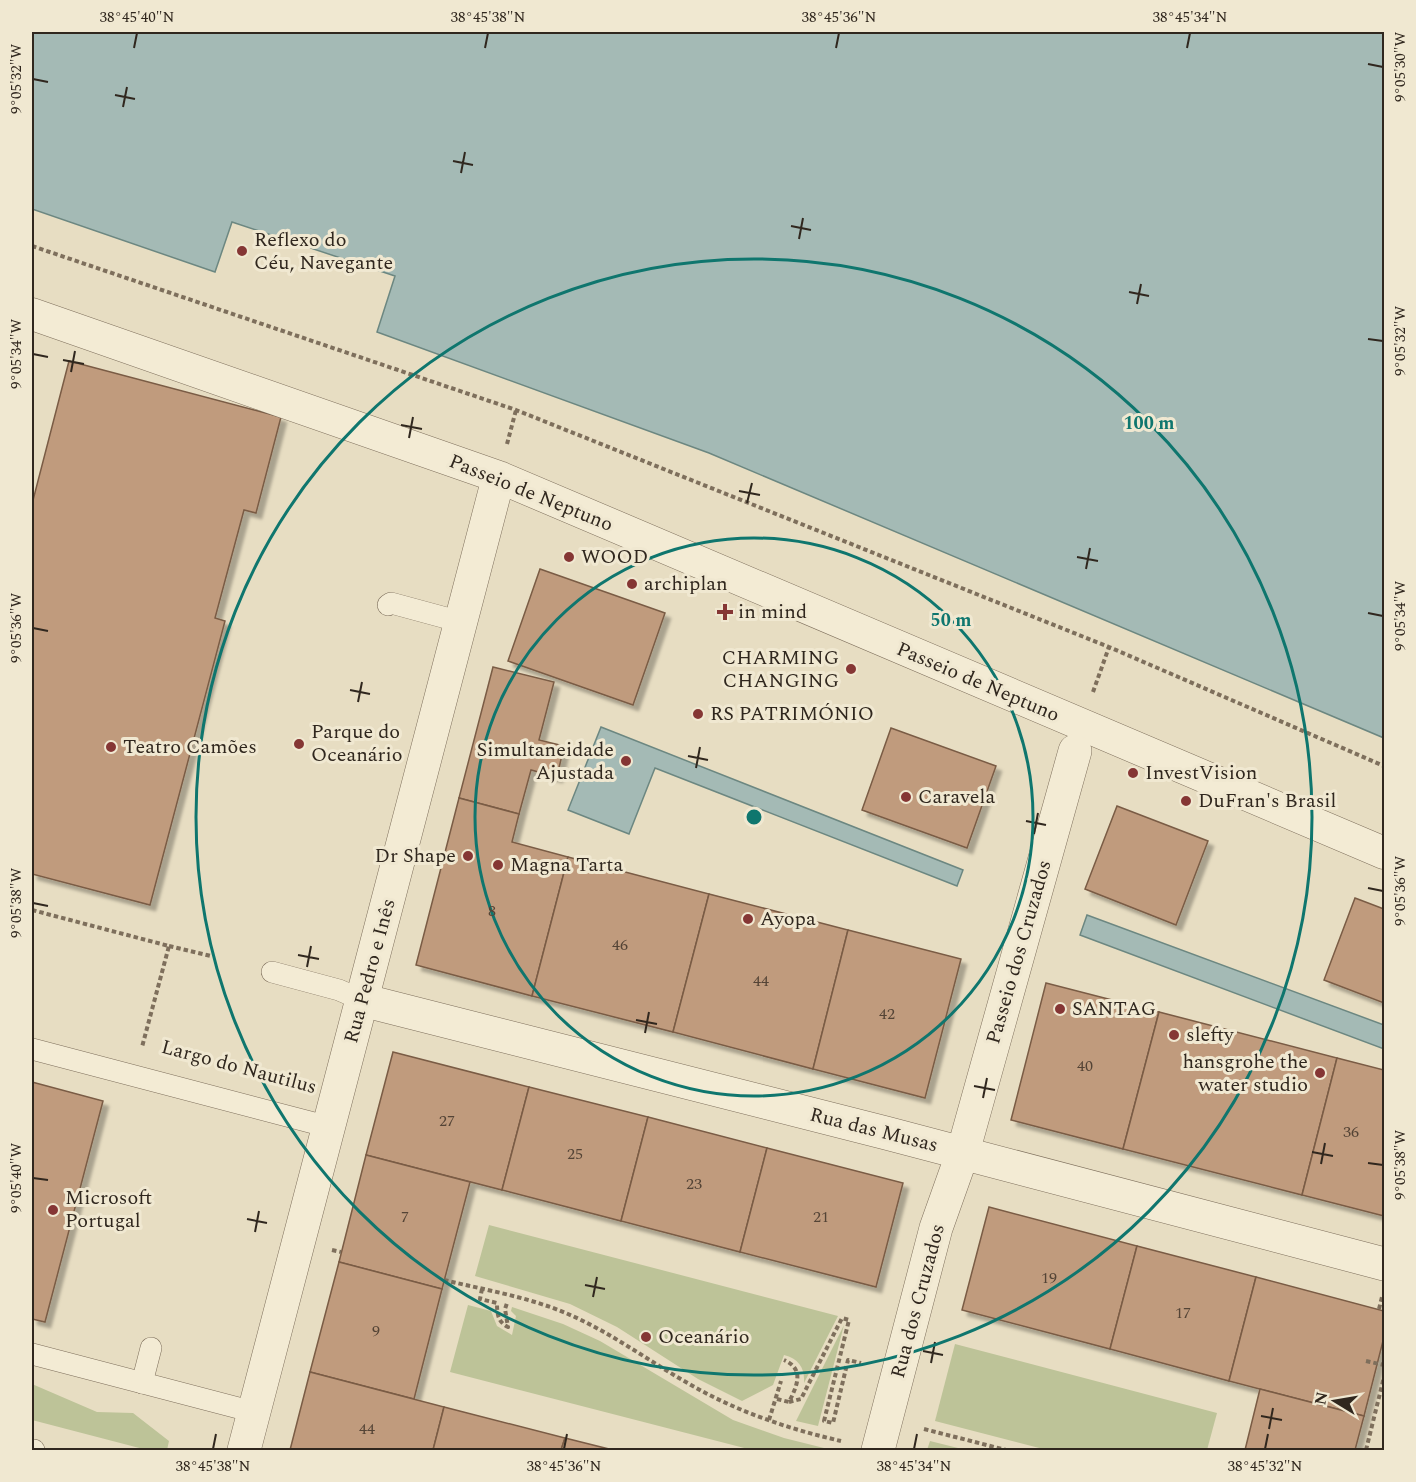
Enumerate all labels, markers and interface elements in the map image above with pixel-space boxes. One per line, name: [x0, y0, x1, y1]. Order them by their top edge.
text: 38°45'40"N: [100, 6, 175, 29]
text: 38°45'38"N: [451, 6, 526, 29]
text: 38°45'36"N: [802, 6, 877, 29]
text: 38°45'34"N: [1153, 6, 1228, 29]
text: 9°05'30"W: [1389, 32, 1412, 102]
text: 9°05'32"W: [5, 44, 28, 114]
place label: Reflexo do Céu, Navegante: [254, 225, 393, 278]
marker: Reflexo do Céu, Navegante: [235, 244, 249, 258]
text: 9°05'32"W: [1389, 306, 1412, 376]
text: 9°05'34"W: [5, 319, 28, 389]
text: 100 m: [1123, 410, 1175, 437]
street label: Passeio de Neptuno: [444, 446, 618, 540]
place label: WOOD: [581, 542, 648, 572]
marker: WOOD: [562, 550, 576, 564]
place label: archiplan: [644, 569, 728, 599]
marker: archiplan: [625, 577, 639, 591]
text: 9°05'34"W: [1389, 581, 1412, 651]
text: 9°05'36"W: [5, 593, 28, 663]
place label: in mind: [738, 597, 807, 627]
marker: in mind: [716, 603, 734, 621]
text: 50 m: [931, 607, 971, 634]
street label: Passeio de Neptuno: [892, 634, 1064, 730]
place label: CHARMING CHANGING: [722, 643, 839, 696]
marker: CHARMING CHANGING: [844, 662, 858, 676]
place label: RS PATRIMÓNIO: [710, 699, 874, 729]
marker: RS PATRIMÓNIO: [691, 707, 705, 721]
place label: Parque do Oceanário: [311, 717, 403, 770]
place label: Teatro Camões: [123, 732, 257, 762]
place label: Simultaneidade Ajustada: [477, 735, 614, 788]
marker: Parque do Oceanário: [292, 737, 306, 751]
marker: Teatro Camões: [104, 740, 118, 754]
marker: Simultaneidade Ajustada: [619, 754, 633, 768]
place label: InvestVision: [1145, 758, 1257, 788]
marker: InvestVision: [1126, 766, 1140, 780]
place label: Caravela: [918, 782, 995, 812]
place label: DuFran's Brasil: [1198, 786, 1336, 816]
marker: Caravela: [899, 790, 913, 804]
marker: DuFran's Brasil: [1179, 794, 1193, 808]
centre of rings: [744, 807, 764, 827]
place label: Dr Shape: [375, 841, 456, 871]
marker: Dr Shape: [461, 849, 475, 863]
place label: Magna Tarta: [510, 850, 623, 880]
street label: Passeio dos Cruzados: [978, 856, 1060, 1048]
text: 9°05'36"W: [1389, 856, 1412, 926]
marker: Magna Tarta: [491, 858, 505, 872]
text: 9°05'38"W: [5, 868, 28, 938]
street label: Rua Pedro e Inês: [336, 895, 404, 1047]
house number: 8: [488, 899, 496, 923]
place label: Ayopa: [760, 904, 816, 934]
marker: Ayopa: [741, 912, 755, 926]
house number: 46: [612, 933, 628, 957]
house number: 44: [753, 969, 769, 993]
place label: SANTAG: [1072, 994, 1156, 1024]
house number: 42: [879, 1002, 895, 1026]
marker: SANTAG: [1053, 1002, 1067, 1016]
place label: slefty: [1186, 1020, 1235, 1050]
marker: slefty: [1167, 1028, 1181, 1042]
street label: Largo do Nautilus: [158, 1032, 320, 1102]
place label: hansgrohe the water studio: [1182, 1047, 1308, 1100]
house number: 40: [1077, 1054, 1093, 1078]
marker: hansgrohe the water studio: [1313, 1066, 1327, 1080]
street label: Rua das Musas: [807, 1100, 941, 1160]
house number: 27: [439, 1109, 455, 1133]
house number: 36: [1343, 1120, 1359, 1144]
text: 9°05'38"W: [1389, 1130, 1412, 1200]
house number: 25: [567, 1142, 583, 1166]
text: 9°05'40"W: [5, 1143, 28, 1213]
house number: 23: [686, 1172, 702, 1196]
place label: Microsoft Portugal: [65, 1183, 152, 1236]
marker: Microsoft Portugal: [46, 1203, 60, 1217]
house number: 7: [401, 1205, 409, 1229]
house number: 21: [813, 1205, 829, 1229]
street label: Rua dos Cruzados: [883, 1221, 953, 1381]
house number: 19: [1041, 1266, 1057, 1290]
house number: 17: [1175, 1301, 1191, 1325]
house number: 9: [372, 1319, 380, 1343]
place label: Oceanário: [658, 1322, 750, 1352]
marker: Oceanário: [639, 1330, 653, 1344]
north arrow: [1305, 1371, 1365, 1431]
text: N: [1308, 1390, 1334, 1407]
house number: 44: [359, 1417, 375, 1441]
text: 38°45'38"N: [176, 1455, 251, 1478]
text: 38°45'36"N: [527, 1455, 602, 1478]
text: 38°45'34"N: [877, 1455, 952, 1478]
text: 38°45'32"N: [1228, 1455, 1303, 1478]

